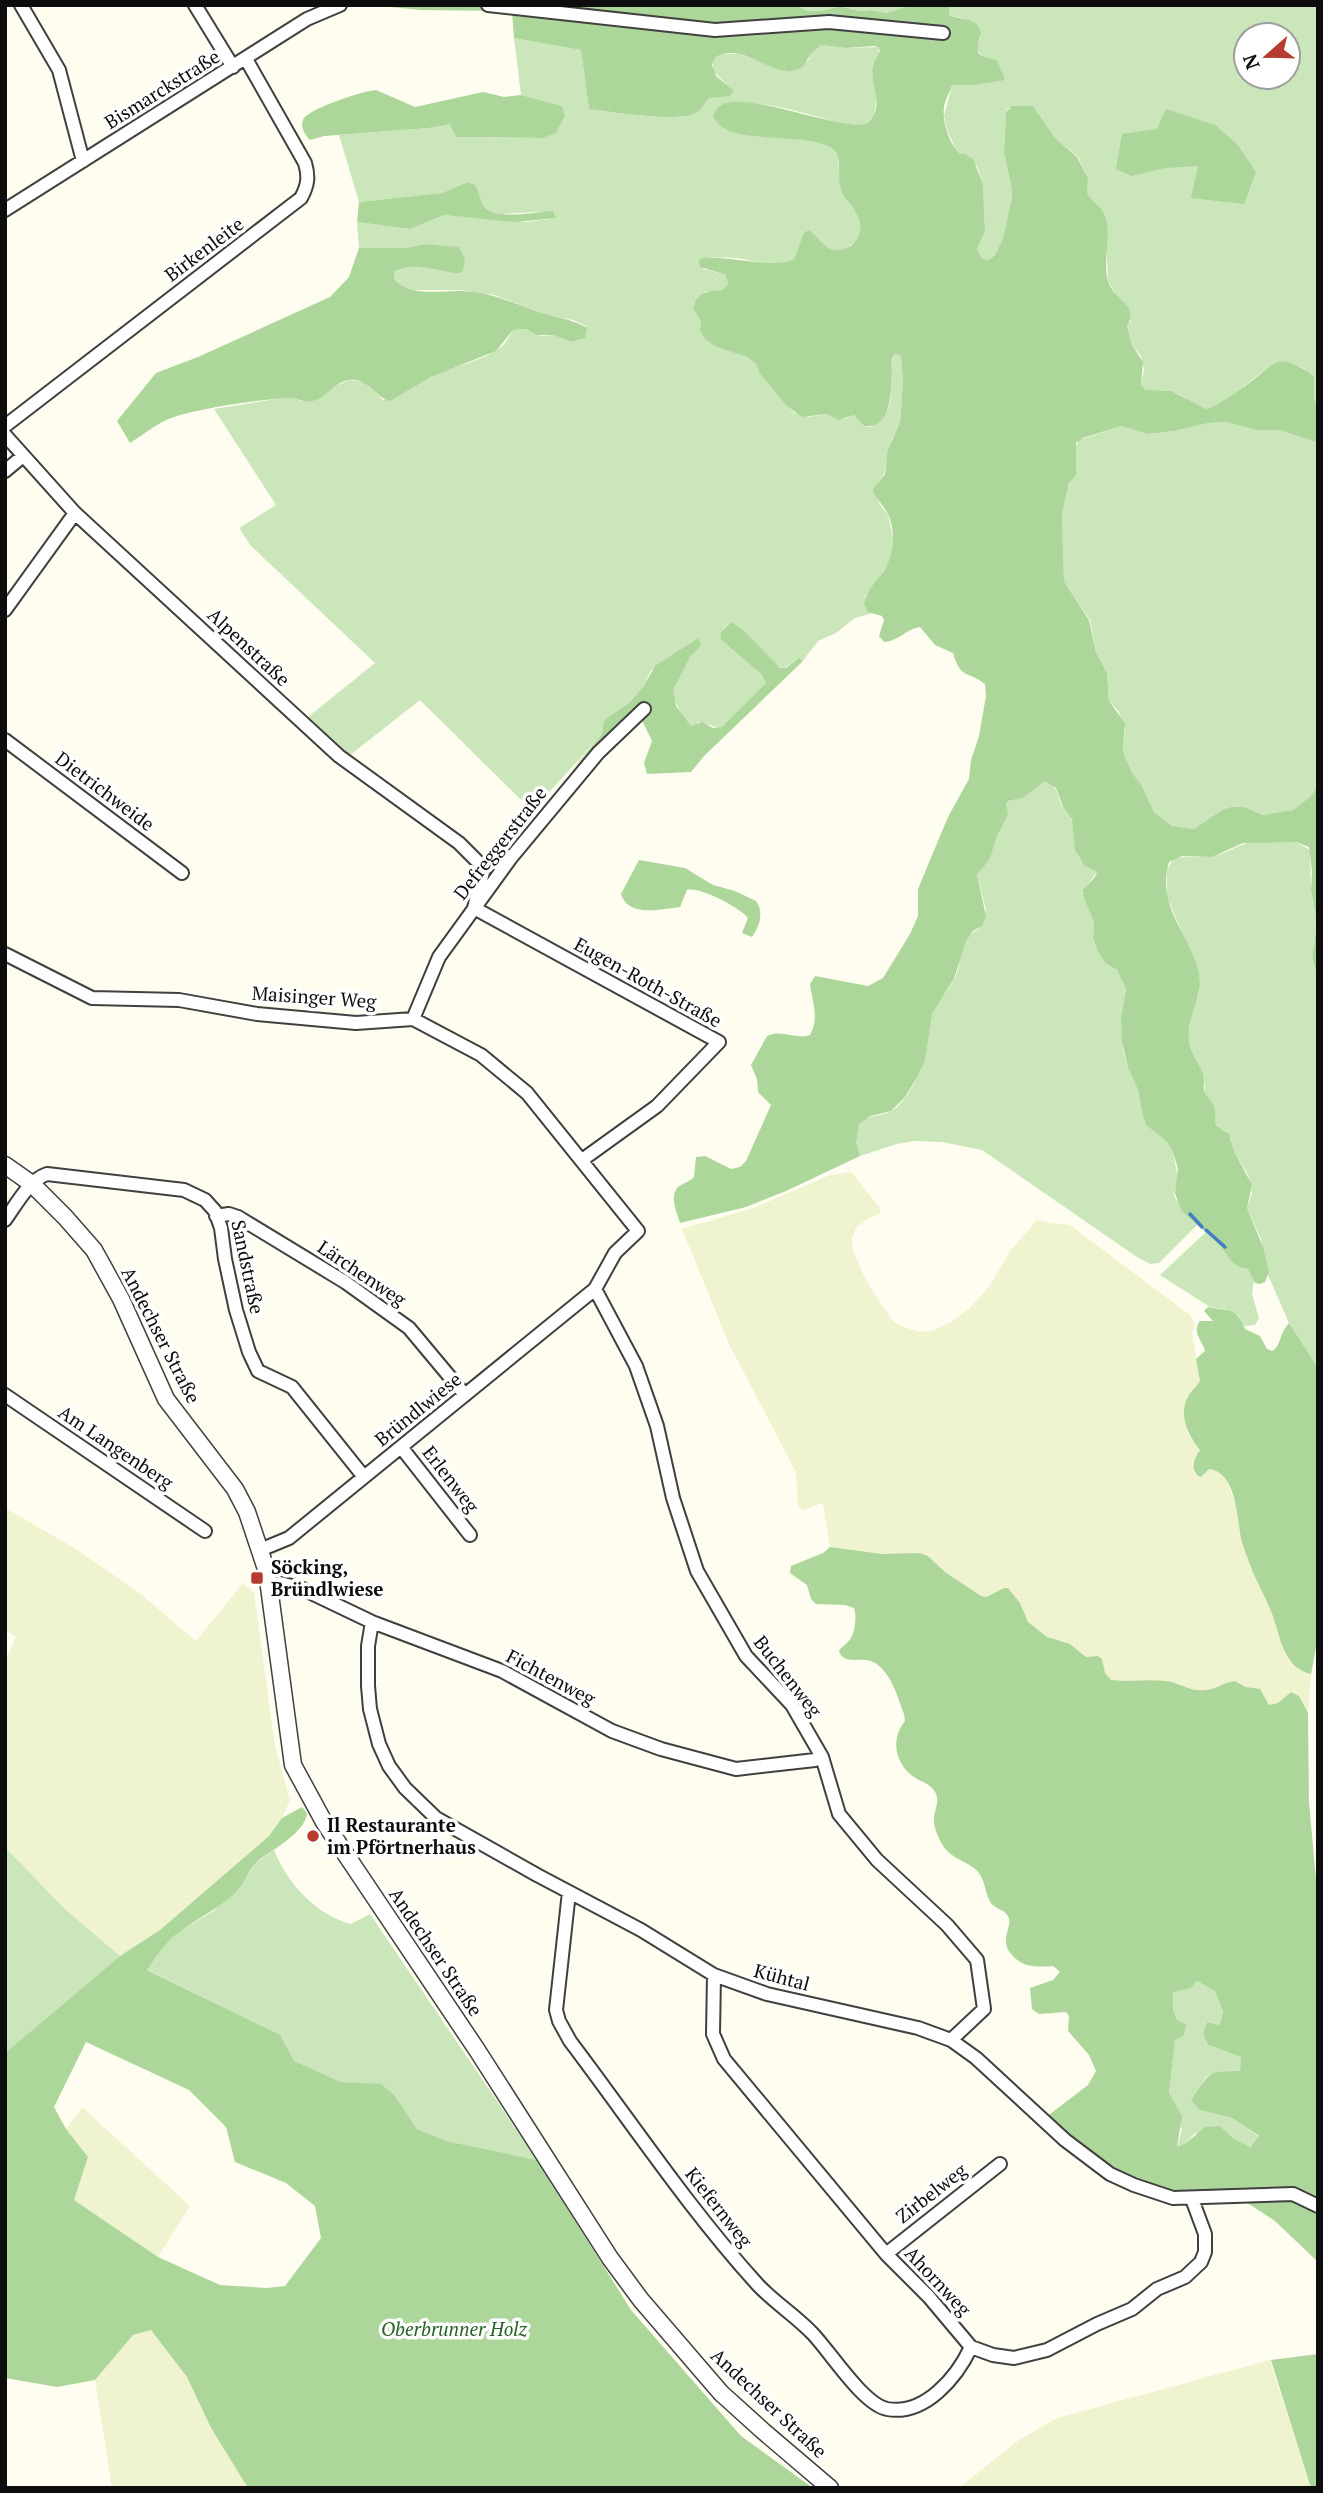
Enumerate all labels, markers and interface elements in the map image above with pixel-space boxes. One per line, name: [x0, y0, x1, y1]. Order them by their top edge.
north arrow: [1232, 21, 1302, 91]
street label: Bismarckstraße: [99, 43, 224, 134]
text: N: [1236, 50, 1265, 73]
street label: Birkenleite: [159, 211, 248, 286]
street label: Alpenstraße: [203, 602, 296, 691]
street label: Dietrichweide: [51, 745, 160, 836]
street label: Defreggerstraße: [448, 781, 552, 904]
street label: Eugen-Roth-Straße: [570, 931, 726, 1032]
street label: Maisinger Weg: [251, 980, 378, 1013]
street label: Sandstraße: [226, 1218, 271, 1316]
street label: Lärchenweg: [313, 1234, 412, 1312]
street label: Andechser Straße: [116, 1262, 207, 1407]
street label: Bründlwiese: [369, 1366, 466, 1451]
street label: Am Langenberg: [54, 1399, 179, 1495]
street label: Erlenweg: [418, 1440, 486, 1518]
place label: Söcking, Bründlwiese: [271, 1554, 383, 1601]
marker: Söcking, Bründlwiese: [249, 1570, 265, 1586]
street label: Buchenweg: [749, 1630, 829, 1722]
street label: Fichtenweg: [502, 1643, 601, 1711]
place label: Il Restaurante im Pförtnerhaus: [327, 1812, 476, 1859]
marker: Il Restaurante im Pförtnerhaus: [305, 1828, 321, 1844]
street label: Andechser Straße: [384, 1883, 489, 2021]
street label: Kühtal: [752, 1957, 813, 1996]
street label: Zirbelweg: [890, 2156, 972, 2228]
street label: Kiefernweg: [680, 2162, 759, 2253]
street label: Ahornweg: [900, 2241, 978, 2322]
park label: Oberbrunner Holz: [381, 2316, 528, 2341]
street label: Andechser Straße: [706, 2342, 833, 2463]

